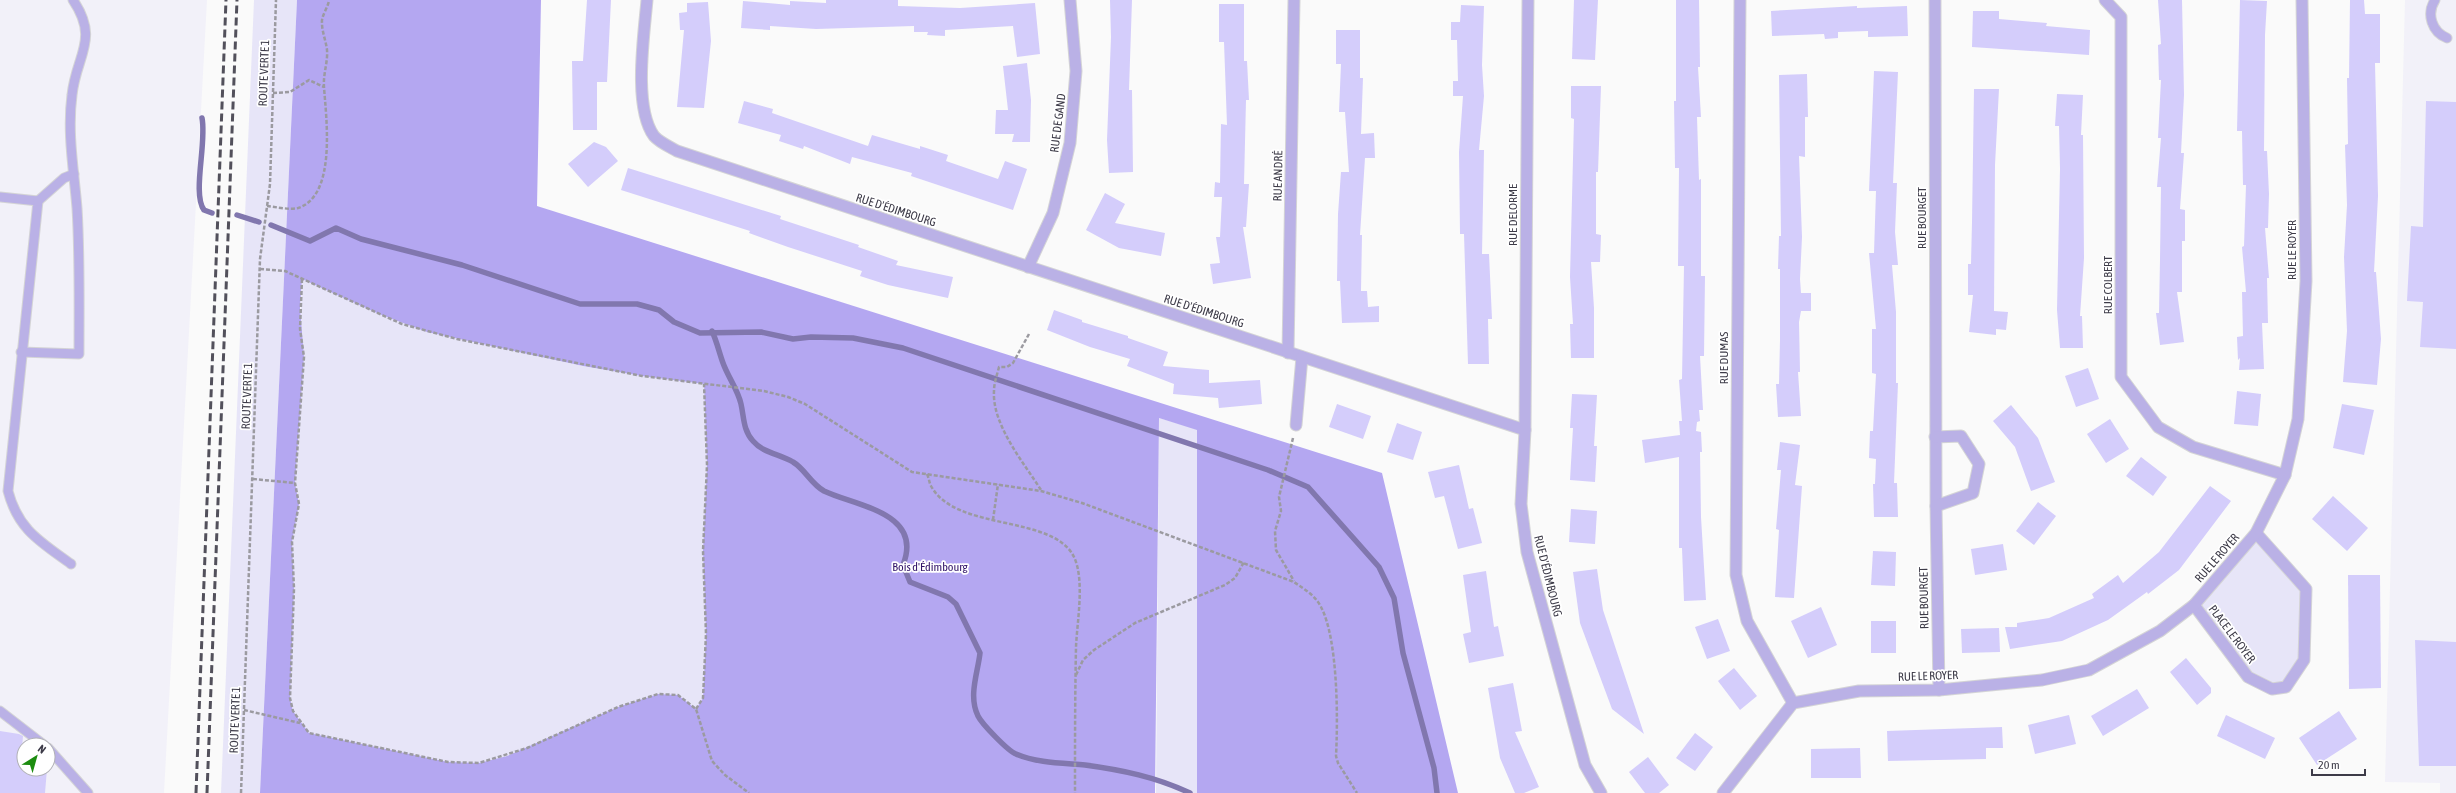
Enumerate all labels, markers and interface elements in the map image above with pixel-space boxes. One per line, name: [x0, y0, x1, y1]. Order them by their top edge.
street label: ROUTE VERTE 1: [256, 39, 272, 107]
street label: RUE DE GAND: [1047, 92, 1069, 153]
street label: RUE ANDRÉ: [1271, 151, 1285, 201]
street label: RUE DELORME: [1506, 184, 1520, 246]
street label: RUE BOURGET: [1915, 186, 1929, 249]
street label: RUE D'ÉDIMBOURG: [854, 190, 938, 230]
street label: RUE LE ROYER: [2285, 220, 2299, 280]
street label: RUE COLBERT: [2101, 255, 2115, 314]
street label: RUE D'ÉDIMBOURG: [1162, 291, 1246, 331]
street label: RUE DUMAS: [1717, 332, 1731, 384]
street label: ROUTE VERTE 1: [239, 362, 255, 430]
street label: RUE LE ROYER: [2192, 531, 2242, 585]
street label: RUE D'ÉDIMBOURG: [1531, 534, 1565, 618]
park label: Bois d'Édimbourg: [892, 560, 968, 574]
street label: RUE BOURGET: [1916, 566, 1932, 629]
street label: PLACE LE ROYER: [2206, 602, 2258, 666]
street label: RUE LE ROYER: [1898, 668, 1958, 684]
street label: ROUTE VERTE 1: [227, 686, 243, 754]
north arrow: [16, 737, 56, 777]
text: N: [36, 742, 48, 756]
scale bar: [2312, 751, 2365, 777]
text: 20 m: [2318, 758, 2340, 772]

